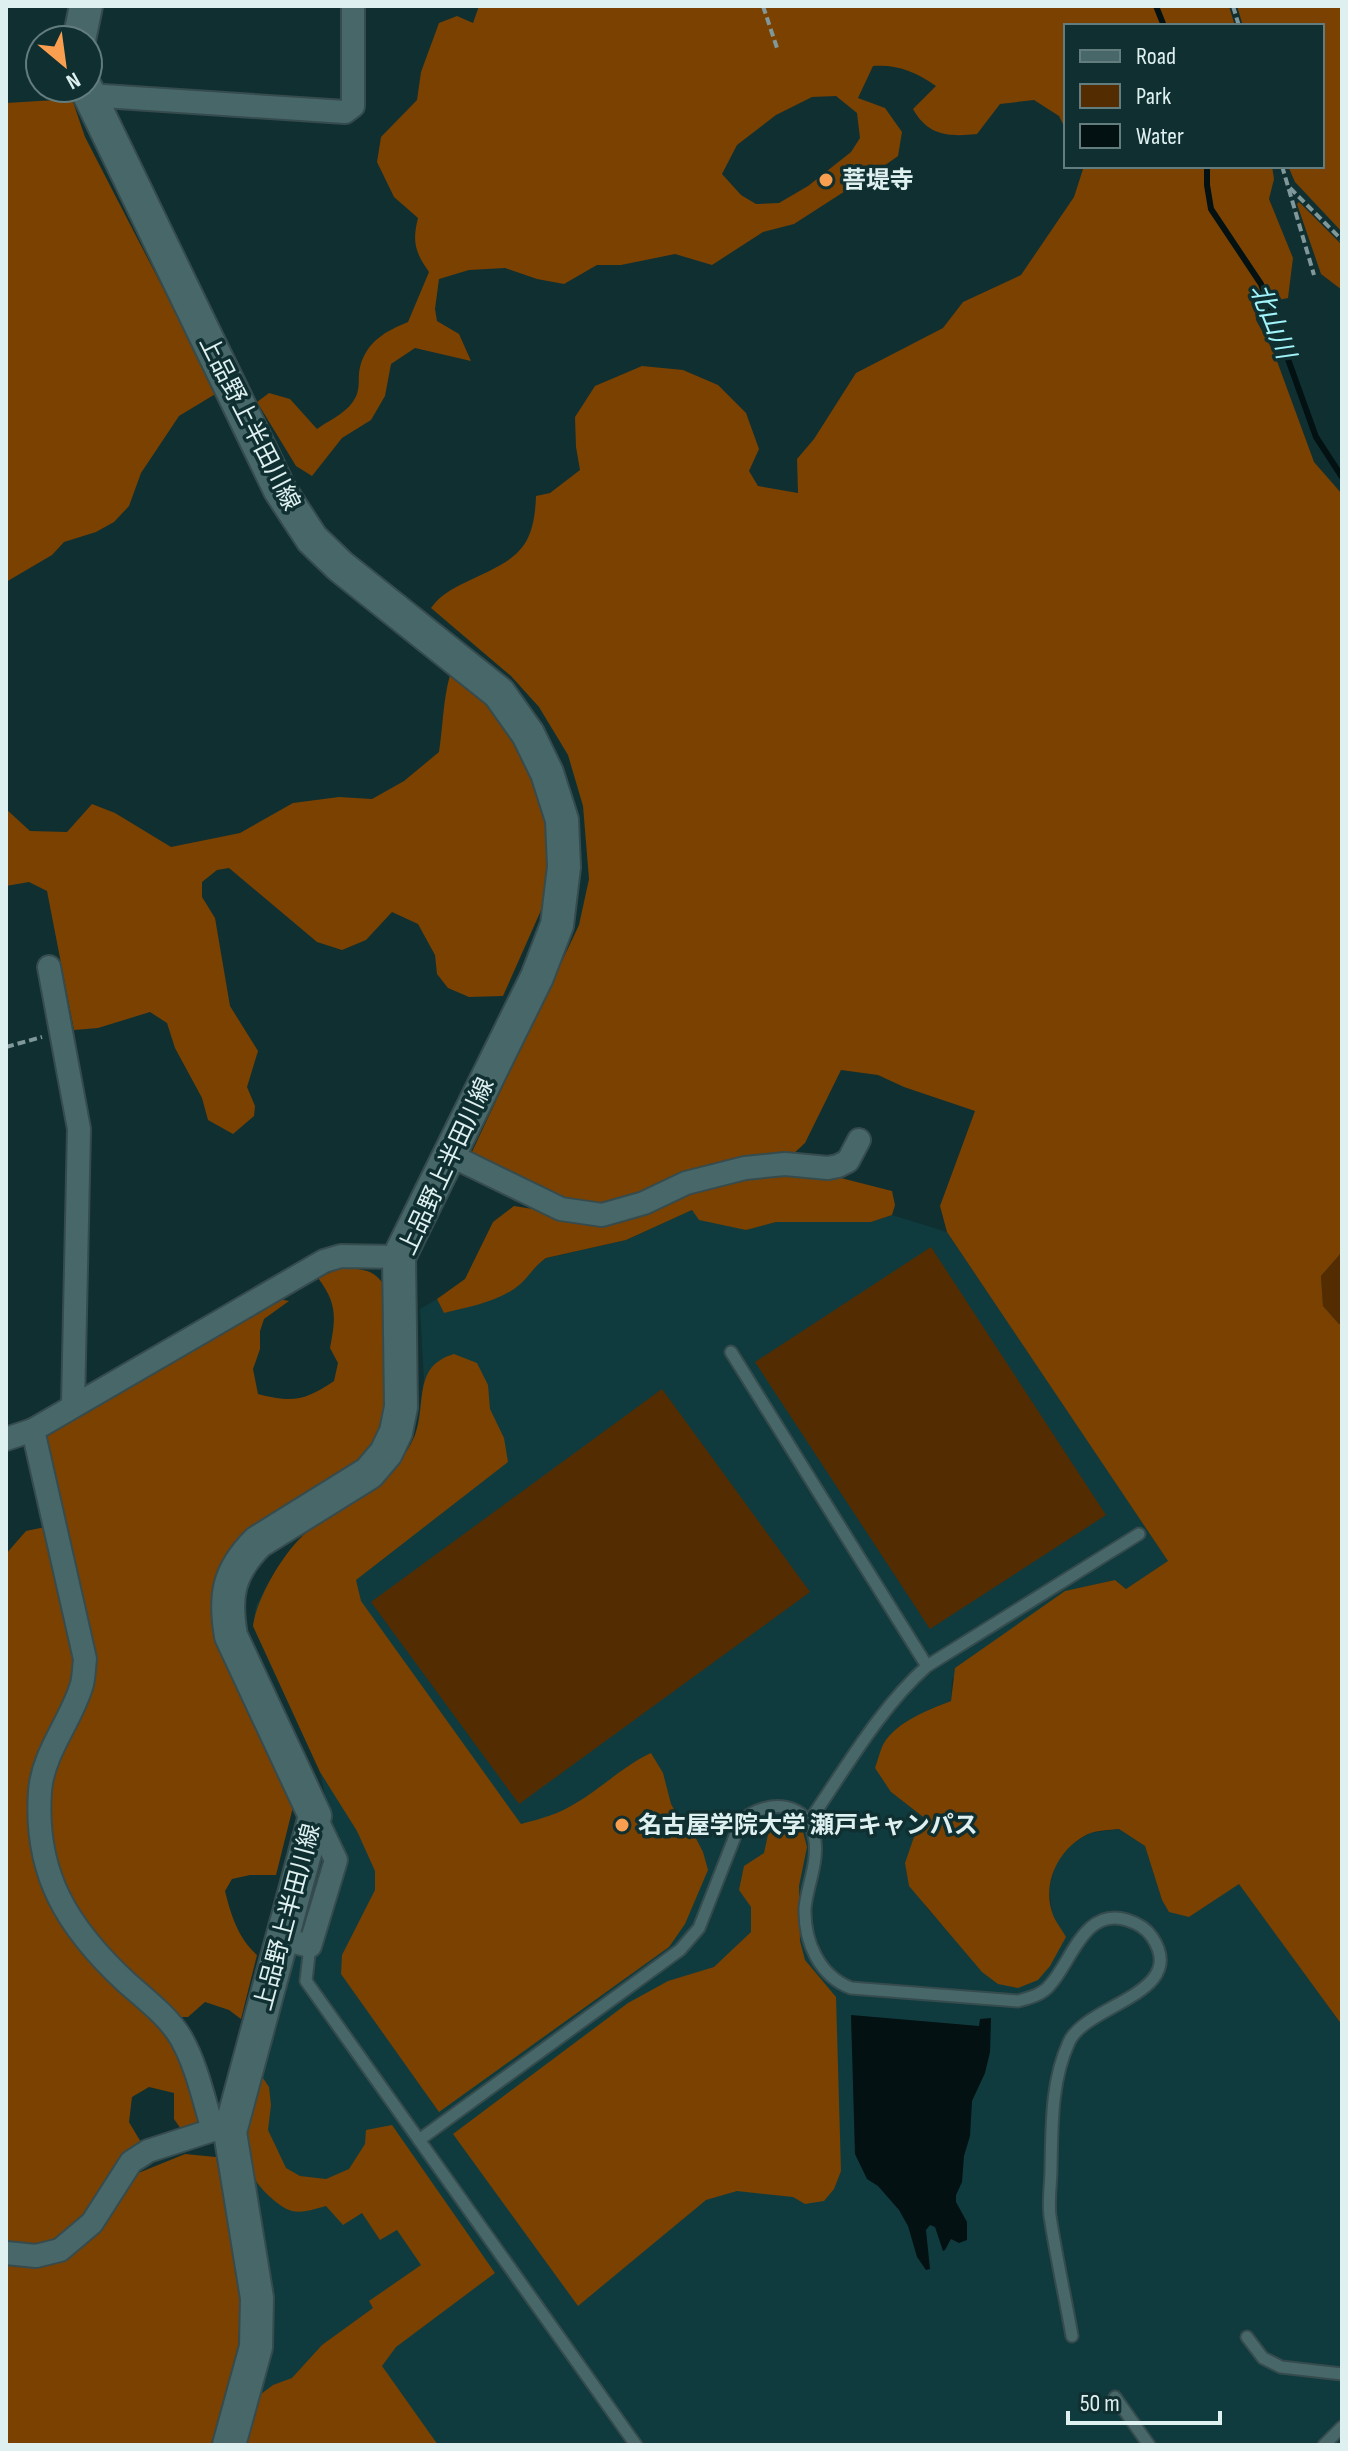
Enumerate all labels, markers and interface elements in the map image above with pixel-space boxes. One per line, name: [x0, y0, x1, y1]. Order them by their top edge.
north arrow: [24, 24, 104, 104]
legend: [1064, 24, 1324, 168]
text: Road: [1136, 42, 1176, 71]
text: N: [61, 66, 85, 95]
text: Park: [1136, 82, 1171, 111]
text: Water: [1136, 122, 1184, 151]
place label: 菩堤寺: [842, 166, 914, 195]
marker: 菩堤寺: [817, 171, 835, 189]
water label: 北山川: [1243, 280, 1302, 366]
street label: 上品野上半田川線: [193, 331, 306, 515]
street label: 上品野上半田川線: [393, 1073, 500, 1259]
place label: 名古屋学院大学 瀬戸キャンパス: [638, 1811, 978, 1840]
marker: 名古屋学院大学 瀬戸キャンパス: [613, 1816, 631, 1834]
street label: 上品野上半田川線: [249, 1821, 326, 2014]
scale bar: [1068, 2375, 1220, 2425]
text: 50 m: [1080, 2389, 1120, 2418]

